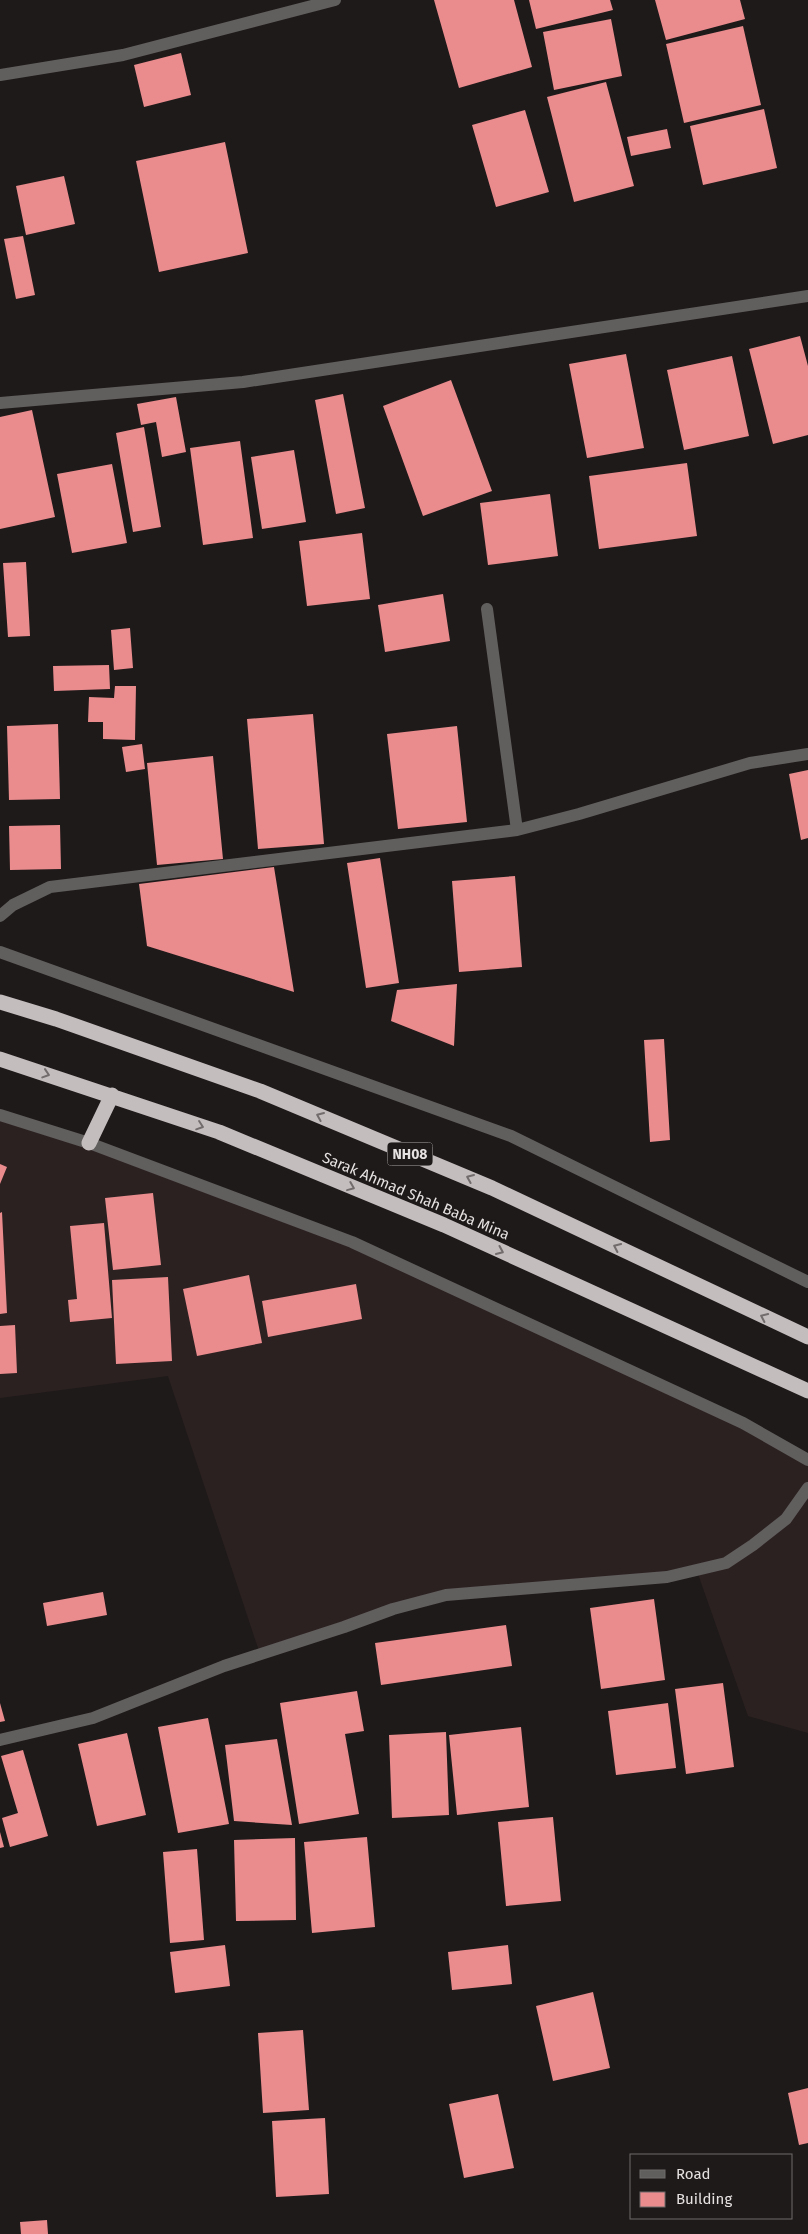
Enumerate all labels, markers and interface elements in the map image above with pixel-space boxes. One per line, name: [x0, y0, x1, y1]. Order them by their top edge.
one-way arrow: [42, 1068, 50, 1078]
one-way arrow: [316, 1111, 325, 1122]
one-way arrow: [196, 1120, 204, 1130]
road number: NH08: [388, 1142, 432, 1166]
street label: Sarak Ahmad Shah Baba Mina: [320, 1148, 512, 1244]
one-way arrow: [466, 1174, 475, 1185]
one-way arrow: [346, 1180, 355, 1191]
one-way arrow: [613, 1243, 622, 1253]
one-way arrow: [495, 1245, 504, 1255]
one-way arrow: [760, 1312, 769, 1323]
legend: [630, 2154, 793, 2219]
text: Road: [676, 2165, 711, 2183]
text: Building: [676, 2190, 732, 2208]

